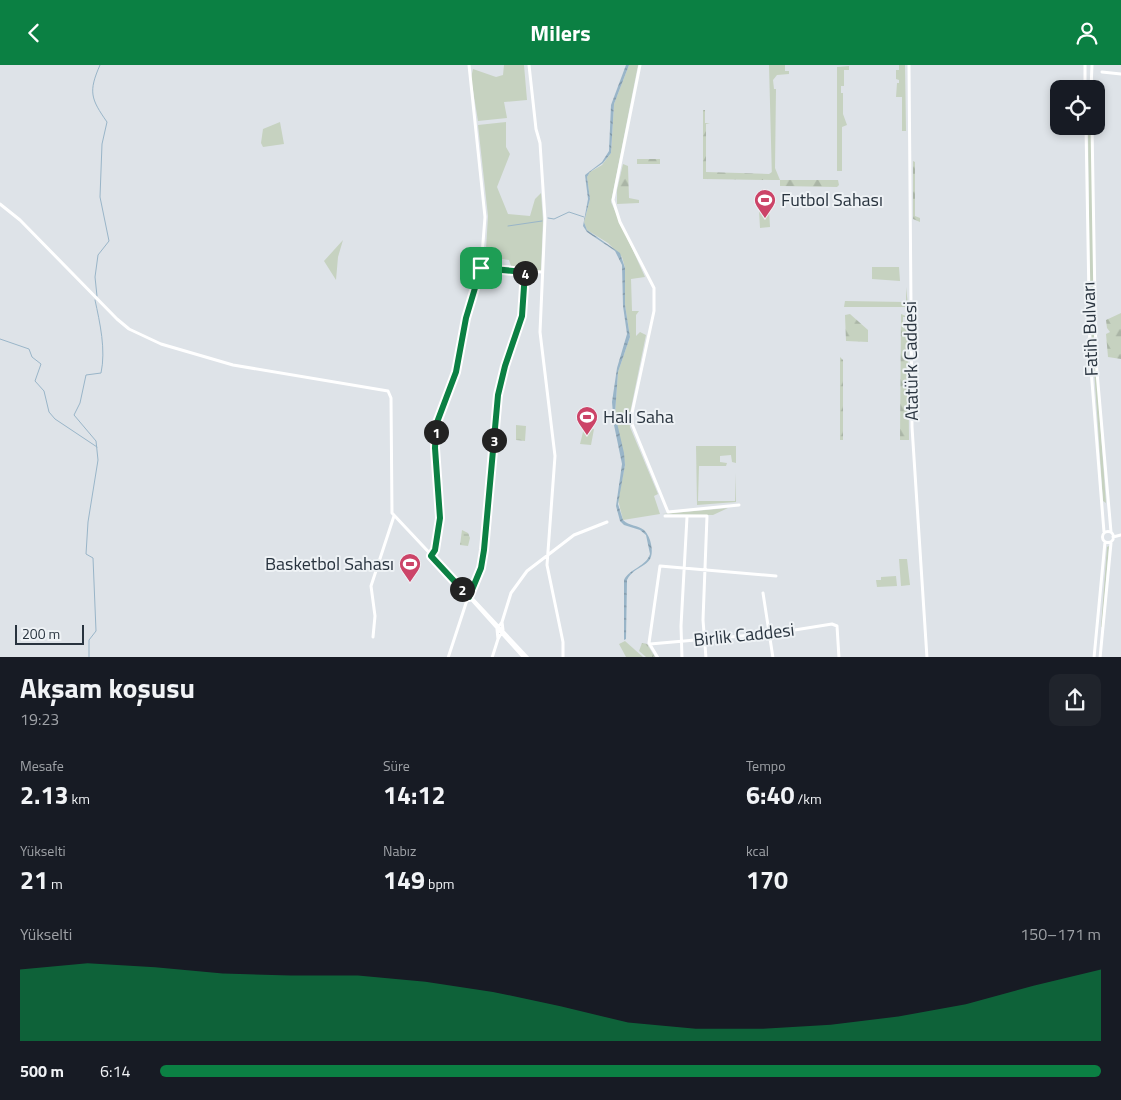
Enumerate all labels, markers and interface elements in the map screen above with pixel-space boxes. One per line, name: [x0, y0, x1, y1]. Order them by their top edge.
text: Milers: [530, 16, 591, 50]
icon: back: [20, 19, 48, 47]
icon: person: [1073, 19, 1101, 47]
map controls: [1050, 80, 1105, 135]
button: locate: [1050, 80, 1105, 135]
place label: Futbol Sahası: [781, 186, 883, 213]
sports icon: Futbol Sahası: [753, 188, 777, 219]
pin: [460, 247, 502, 289]
icon: arrive: [467, 254, 495, 282]
pin: 4: [512, 261, 538, 285]
text: 4: [522, 263, 529, 284]
street label: Fatih Bulvarı: [1074, 281, 1105, 377]
street label: Atatürk Caddesi: [896, 301, 925, 421]
place label: Halı Saha: [603, 403, 674, 430]
sports icon: Halı Saha: [575, 405, 599, 436]
pin: 1: [424, 419, 448, 445]
text: 1: [433, 422, 440, 443]
pin: 3: [482, 427, 506, 453]
text: 3: [491, 430, 498, 451]
place label: Basketbol Sahası: [265, 550, 394, 577]
sports icon: Basketbol Sahası: [398, 552, 422, 583]
pin: 2: [450, 577, 474, 601]
text: 2: [459, 579, 466, 600]
street label: Birlik Caddesi: [692, 616, 796, 653]
scale bar: [15, 623, 84, 646]
text: 200 m: [22, 623, 60, 644]
text: Akşam koşusu: [20, 666, 195, 709]
button: share: [1049, 674, 1101, 726]
text: 19:23: [20, 707, 59, 731]
text: Mesafe: [20, 755, 64, 776]
text: Süre: [383, 755, 410, 776]
text: Tempo: [746, 755, 786, 776]
text: 2.13: [20, 776, 68, 814]
text: 14:12: [383, 776, 445, 814]
text: 6:40: [746, 776, 794, 814]
text: km: [68, 788, 90, 809]
text: /km: [794, 788, 822, 809]
text: Yükselti: [20, 840, 66, 861]
text: Nabız: [383, 840, 416, 861]
text: kcal: [746, 840, 769, 861]
text: 21: [20, 861, 48, 899]
text: 149: [383, 861, 425, 899]
text: 170: [746, 861, 788, 899]
text: m: [48, 873, 63, 894]
text: bpm: [425, 873, 455, 894]
text: Yükselti: [20, 922, 72, 946]
text: 150–171 m: [1020, 922, 1101, 946]
text: 500 m: [20, 1059, 64, 1083]
text: 6:14: [100, 1059, 130, 1083]

